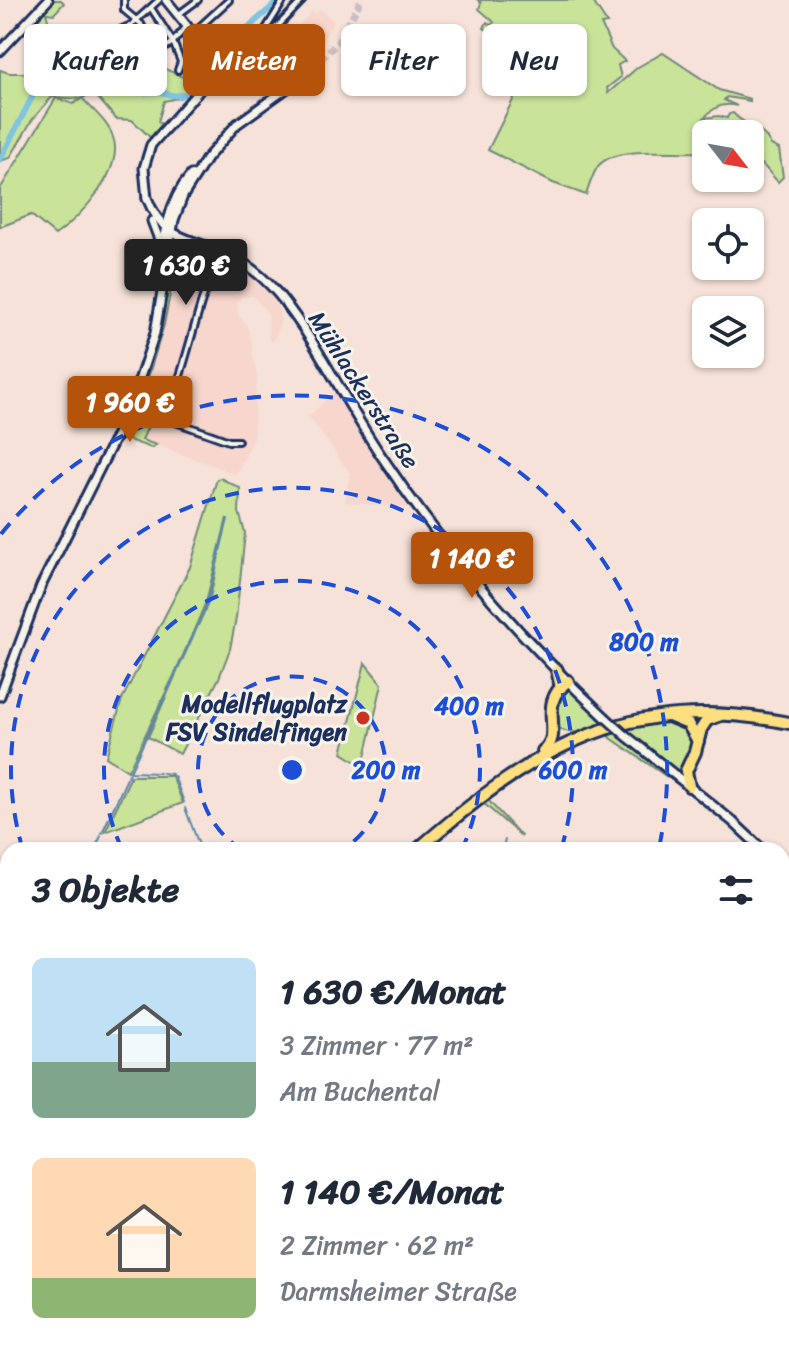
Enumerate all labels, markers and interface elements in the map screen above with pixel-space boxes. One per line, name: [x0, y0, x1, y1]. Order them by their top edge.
chip: Kaufen: [24, 24, 167, 96]
chip: Mieten: [183, 24, 325, 96]
chip: Filter: [341, 24, 466, 96]
chip: Neu: [482, 24, 587, 96]
north arrow: [692, 120, 764, 192]
map controls: [692, 120, 764, 368]
button: locate: [692, 208, 764, 280]
pin: 1 630 €: [112, 239, 260, 307]
text: 1 630 €: [142, 242, 230, 288]
button: layers: [692, 296, 764, 368]
street label: Mühlackerstraße: [297, 302, 431, 478]
pin: 1 960 €: [56, 376, 204, 444]
text: 1 960 €: [85, 379, 175, 425]
pin: 1 140 €: [398, 532, 546, 600]
text: 1 140 €: [429, 535, 515, 581]
text: 800 m: [608, 621, 679, 663]
place label: Modellflugplatz FSV Sindelfingen: [165, 683, 349, 753]
text: 400 m: [434, 685, 505, 727]
marker: Modellflugplatz FSV Sindelfingen: [354, 709, 372, 727]
text: 200 m: [351, 749, 421, 791]
text: 600 m: [538, 749, 608, 791]
centre of rings: [278, 756, 306, 784]
text: 3 Objekte: [32, 860, 179, 920]
icon: filters: [714, 868, 758, 912]
text: 1 630 €/Monat: [280, 962, 506, 1022]
icon: home: [96, 990, 192, 1086]
text: 3 Zimmer · 77 m²: [280, 1022, 473, 1068]
text: Am Buchental: [280, 1068, 440, 1114]
text: 1 140 €/Monat: [280, 1162, 504, 1222]
icon: home: [96, 1190, 192, 1286]
text: 2 Zimmer · 62 m²: [280, 1222, 474, 1268]
text: Darmsheimer Straße: [280, 1268, 517, 1314]

